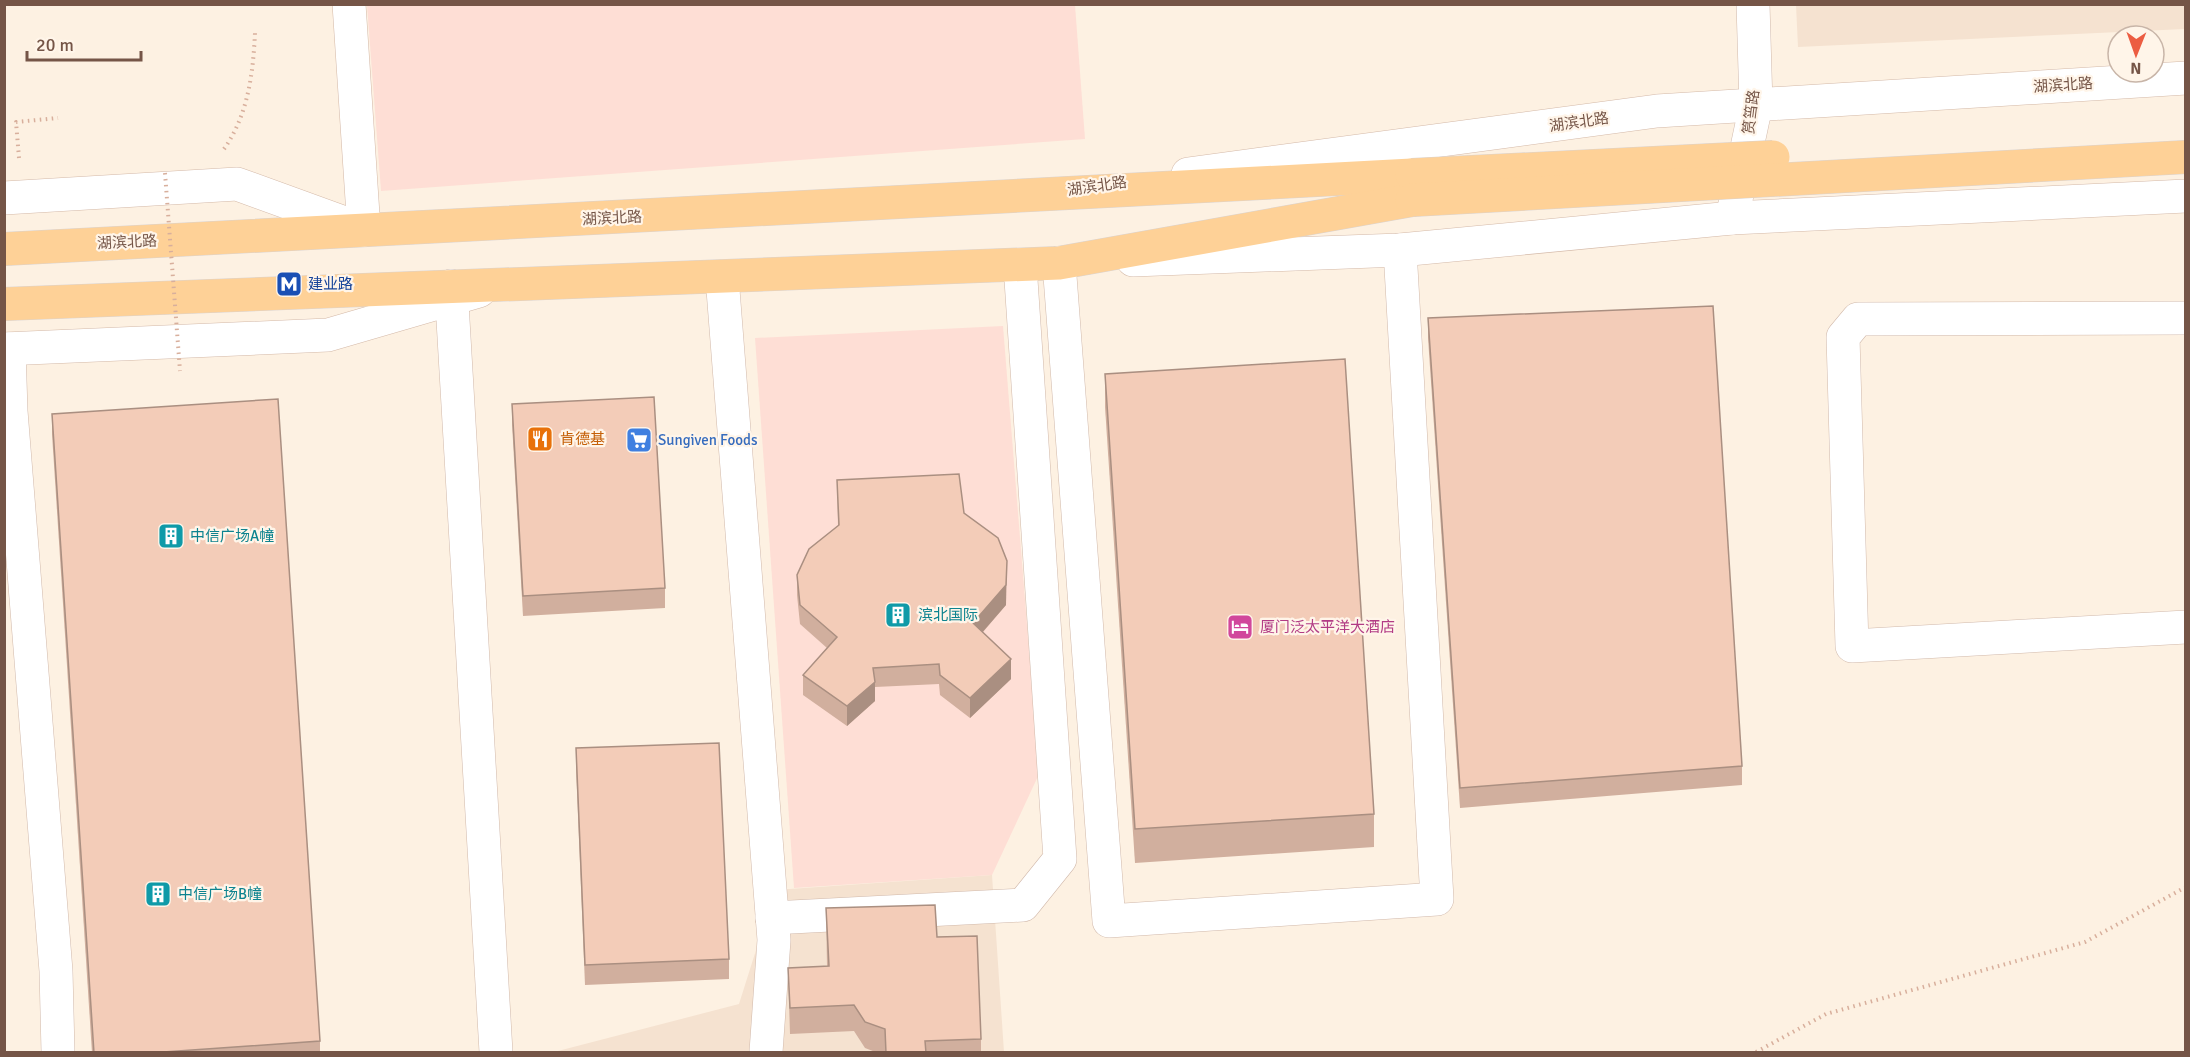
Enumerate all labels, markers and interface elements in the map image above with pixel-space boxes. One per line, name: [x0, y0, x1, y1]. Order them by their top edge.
scale bar: [27, 24, 141, 62]
north arrow: [2106, 24, 2166, 84]
text: 20 m: [36, 34, 74, 56]
text: N: [2130, 58, 2141, 78]
street label: 湖滨北路: [2032, 74, 2094, 96]
street label: 筼筜路: [1739, 89, 1763, 135]
street label: 湖滨北路: [1548, 109, 1610, 135]
street label: 湖滨北路: [1066, 173, 1128, 199]
street label: 湖滨北路: [582, 207, 642, 229]
street label: 湖滨北路: [97, 231, 157, 253]
metro station icon: 建业路: [274, 269, 304, 299]
place label: 建业路: [308, 275, 353, 293]
restaurant icon: 肯德基: [525, 424, 555, 454]
supermarket icon: Sungiven Foods: [624, 425, 654, 455]
place label: 肯德基: [560, 430, 605, 448]
place label: Sungiven Foods: [658, 431, 758, 449]
building icon: 中信广场A幢: [156, 521, 186, 551]
place label: 中信广场A幢: [190, 527, 274, 545]
building icon: 滨北国际: [883, 600, 913, 630]
place label: 滨北国际: [918, 606, 978, 624]
hotel icon: 厦门泛太平洋大酒店: [1225, 612, 1255, 642]
place label: 厦门泛太平洋大酒店: [1260, 618, 1395, 636]
building icon: 中信广场B幢: [143, 879, 173, 909]
place label: 中信广场B幢: [178, 885, 262, 903]

